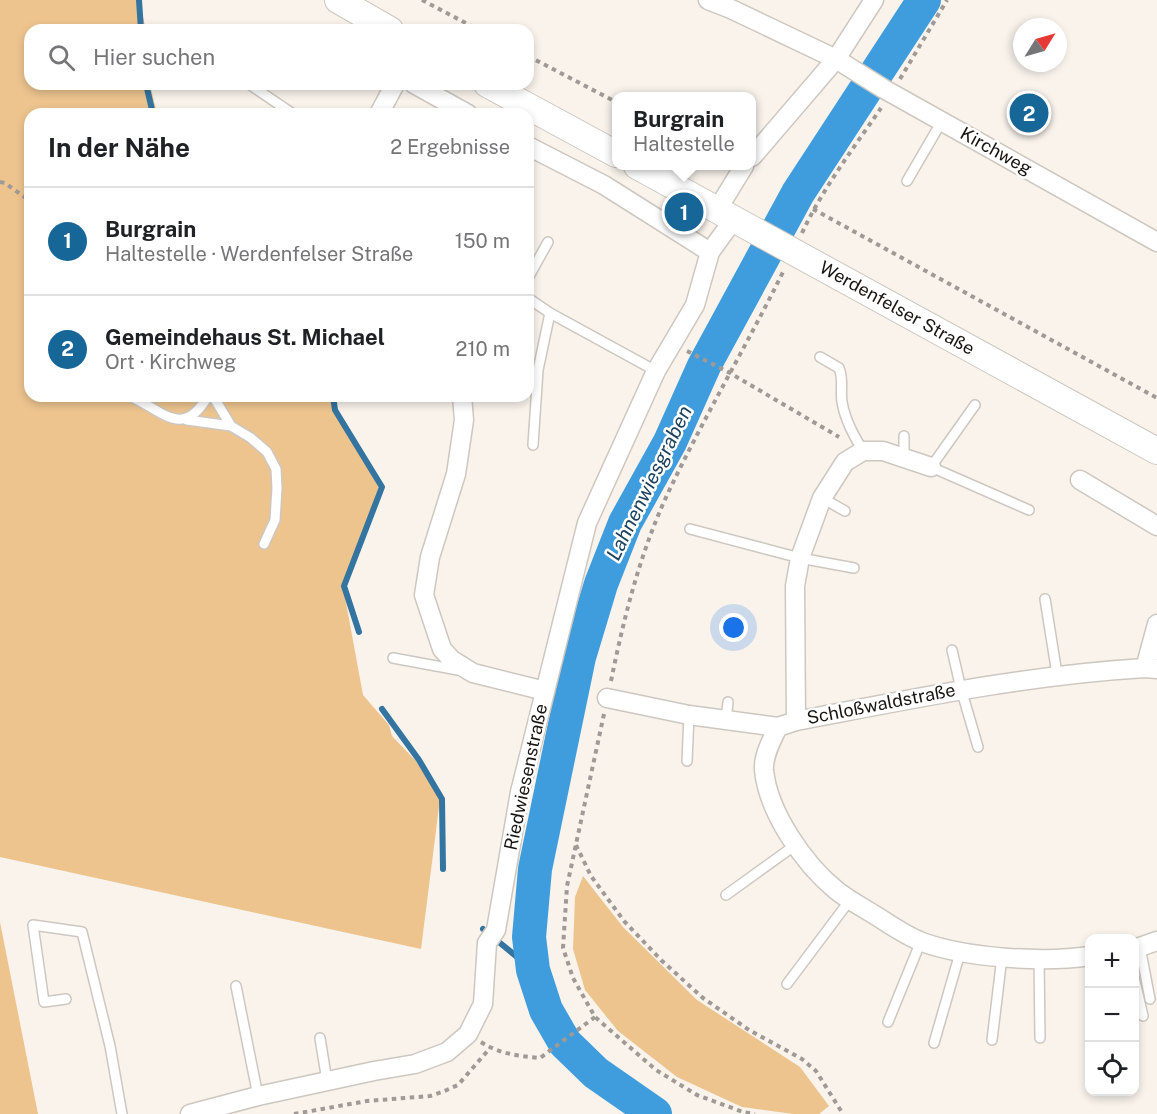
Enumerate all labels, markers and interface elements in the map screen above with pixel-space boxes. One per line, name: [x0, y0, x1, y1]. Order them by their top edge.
north arrow: [1013, 18, 1067, 72]
search box: [24, 24, 534, 90]
icon: search: [45, 41, 78, 74]
text: Hier suchen: [93, 44, 215, 70]
pin: 2: [1010, 90, 1048, 136]
popup: [612, 92, 756, 170]
text: Burgrain: [633, 106, 724, 132]
street label: Kirchweg: [957, 122, 1036, 179]
text: In der Nähe: [48, 132, 190, 163]
text: Haltestelle: [633, 132, 735, 156]
text: 2 Ergebnisse: [390, 135, 510, 159]
pin: 1: [664, 190, 704, 234]
text: Burgrain: [105, 216, 196, 242]
text: 1: [63, 229, 72, 253]
text: 150 m: [455, 229, 510, 253]
text: Haltestelle · Werdenfelser Straße: [105, 242, 413, 266]
street label: Werdenfelser Straße: [816, 256, 978, 359]
text: Gemeindehaus St. Michael: [105, 324, 385, 350]
text: 2: [61, 337, 74, 361]
text: 210 m: [456, 337, 510, 361]
text: Ort · Kirchweg: [105, 350, 236, 374]
water label: Lahnenwiesgraben: [601, 402, 697, 564]
your location: [719, 613, 748, 642]
street label: Schloßwaldstraße: [805, 679, 957, 728]
street label: Riedwiesenstraße: [500, 702, 551, 852]
map controls: [1085, 934, 1139, 1096]
button: +: [1085, 934, 1139, 988]
button: −: [1085, 988, 1139, 1042]
button: locate: [1085, 1042, 1139, 1096]

